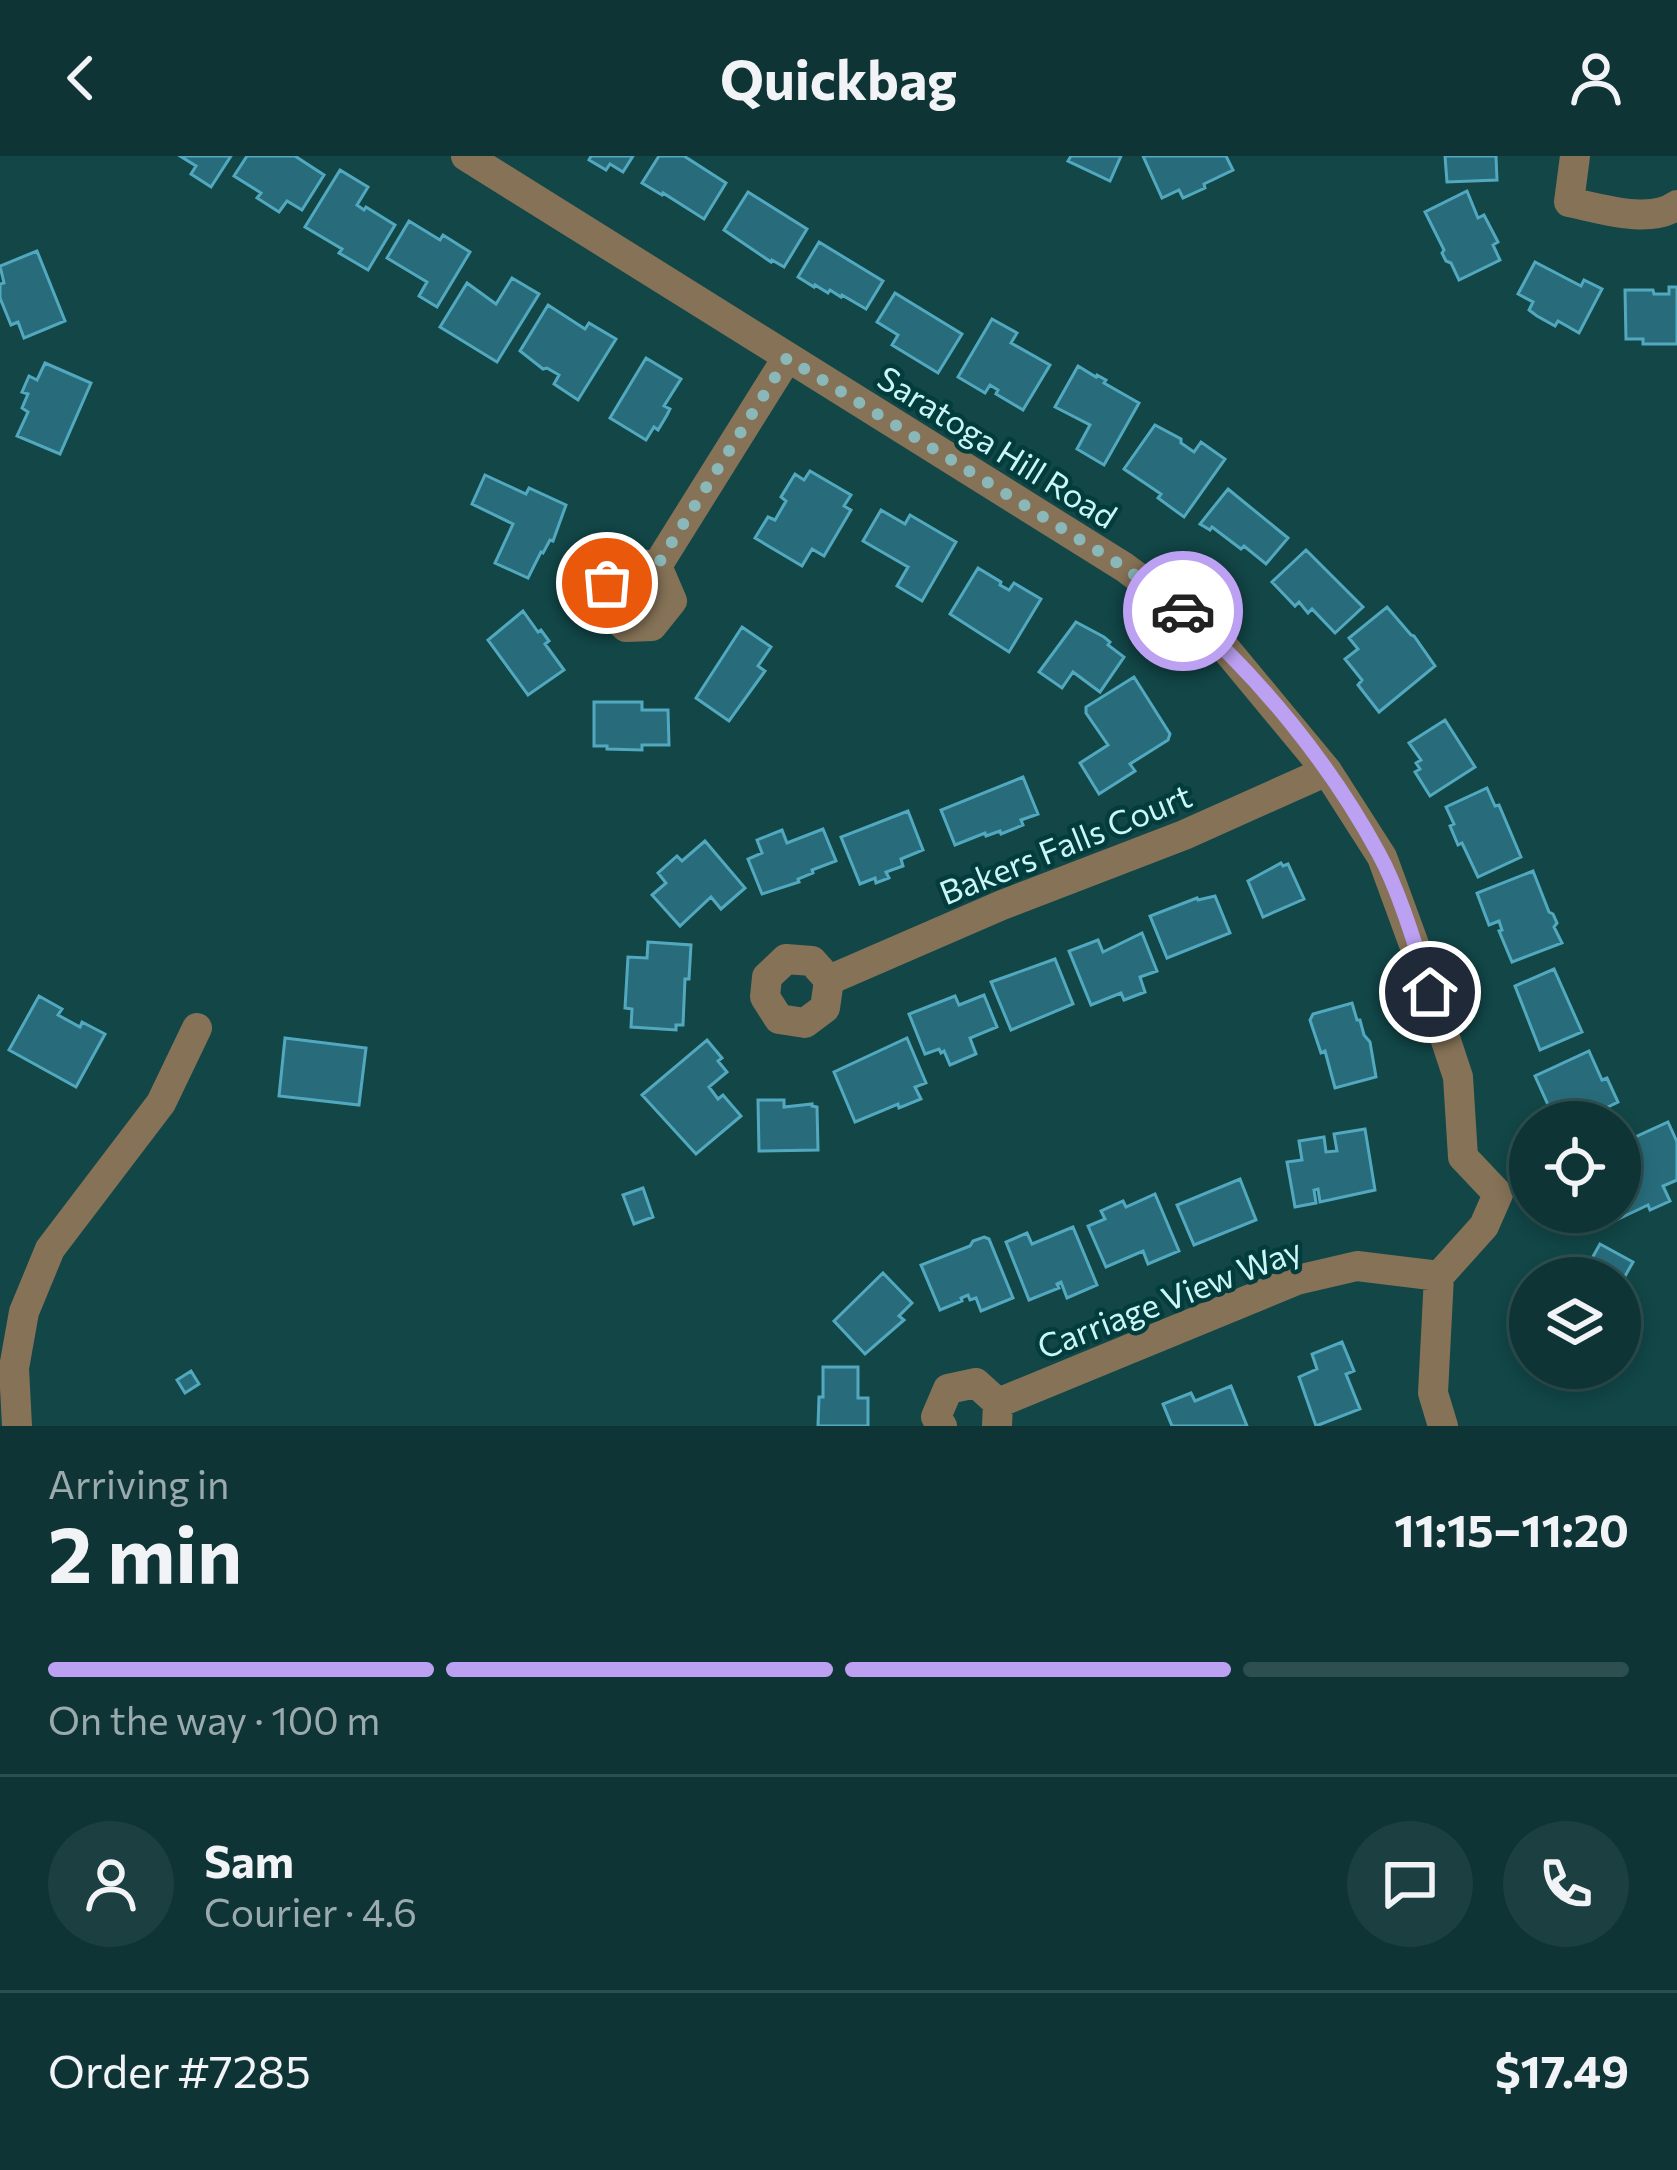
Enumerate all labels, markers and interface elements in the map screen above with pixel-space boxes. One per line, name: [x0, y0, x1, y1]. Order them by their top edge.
icon: back: [48, 45, 114, 111]
text: Quickbag: [720, 45, 957, 111]
icon: person: [1563, 45, 1629, 111]
street label: Saratoga Hill Road: [871, 356, 1125, 536]
pin: [556, 532, 658, 634]
icon: bag: [574, 550, 640, 616]
courier: [1123, 551, 1243, 671]
icon: car: [1150, 578, 1216, 644]
street label: Bakers Falls Court: [933, 774, 1197, 912]
pin: [1379, 941, 1481, 1043]
icon: home: [1397, 959, 1463, 1025]
map controls: [1509, 1101, 1641, 1389]
button: locate: [1509, 1101, 1641, 1233]
street label: Carriage View Way: [1031, 1228, 1307, 1366]
button: layers: [1509, 1257, 1641, 1389]
text: Arriving in: [48, 1459, 229, 1507]
text: 11:15–11:20: [1394, 1501, 1629, 1556]
text: 2 min: [48, 1504, 242, 1599]
text: On the way · 100 m: [48, 1695, 380, 1743]
button: person: [48, 1821, 174, 1947]
button: chat: [1347, 1821, 1473, 1947]
button: phone: [1503, 1821, 1629, 1947]
text: Sam: [204, 1832, 294, 1887]
text: Courier · 4.6: [204, 1887, 417, 1935]
text: Order #7285: [48, 2042, 311, 2097]
text: $17.49: [1495, 2042, 1629, 2097]

